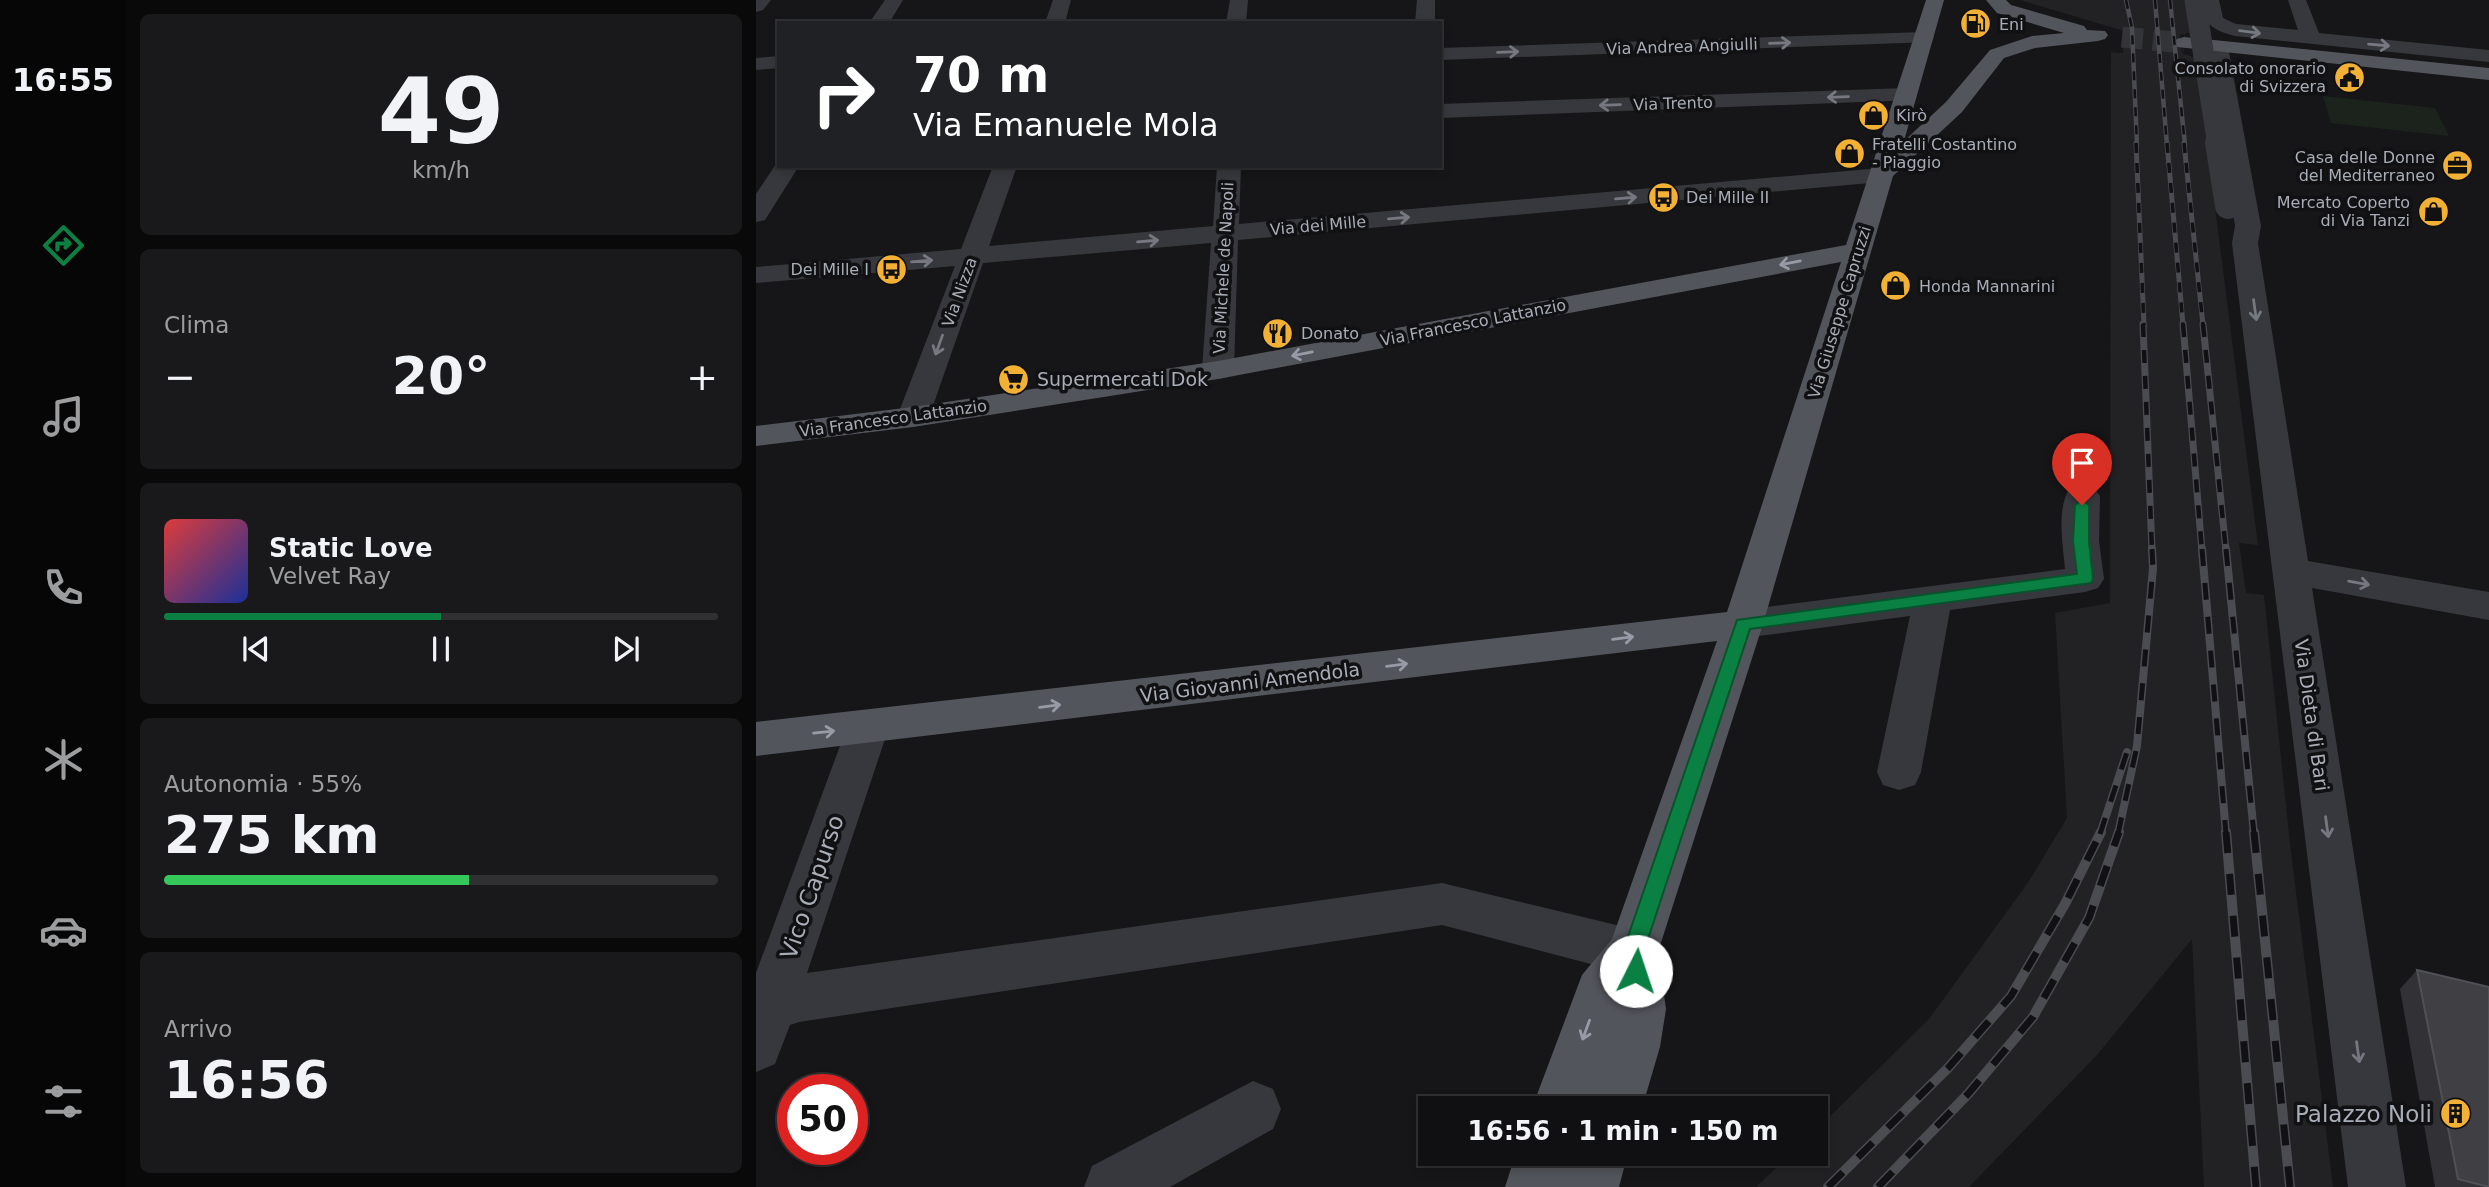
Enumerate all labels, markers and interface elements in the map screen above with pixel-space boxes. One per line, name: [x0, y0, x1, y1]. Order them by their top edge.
fuel station icon: Eni: [1959, 7, 1993, 41]
place label: Eni: [1999, 15, 2024, 34]
one-way arrow: [2238, 26, 2261, 39]
street label: Via Andrea Angiulli: [1606, 34, 1758, 59]
one-way arrow: [1769, 36, 1792, 49]
one-way arrow: [2367, 38, 2389, 51]
one-way arrow: [1497, 45, 1520, 59]
text: 70 m: [913, 47, 1049, 104]
icon: right: [798, 49, 889, 140]
text: 49: [378, 59, 504, 164]
place label: Consolato onorario di Svizzera: [2174, 59, 2326, 96]
public building icon: Consolato onorario di Svizzera: [2332, 60, 2366, 94]
text: 16:55: [12, 61, 114, 99]
one-way arrow: [1826, 91, 1849, 104]
street label: Via Trento: [1633, 93, 1713, 114]
one-way arrow: [1599, 98, 1622, 111]
shop icon: Kirò: [1856, 98, 1890, 132]
text: Via Emanuele Mola: [913, 106, 1219, 144]
place label: Kirò: [1896, 106, 1927, 125]
place label: Fratelli Costantino - Piaggio: [1872, 135, 2017, 172]
shop icon: Fratelli Costantino - Piaggio: [1832, 136, 1866, 170]
place label: Casa delle Donne del Mediterraneo: [2295, 148, 2435, 185]
office icon: Casa delle Donne del Mediterraneo: [2441, 149, 2475, 183]
text: km/h: [412, 157, 470, 183]
bus stop icon: Dei Mille II: [1646, 180, 1680, 214]
street label: Via Michele de Napoli: [1210, 182, 1237, 354]
place label: Dei Mille II: [1686, 188, 1769, 207]
one-way arrow: [1614, 191, 1637, 204]
place label: Mercato Coperto di Via Tanzi: [2277, 193, 2410, 230]
shop icon: Mercato Coperto di Via Tanzi: [2416, 194, 2450, 228]
one-way arrow: [1387, 211, 1410, 224]
street label: Via dei Mille: [1269, 212, 1367, 239]
icon: directions: [39, 221, 88, 270]
street label: Via Giuseppe Capruzzi: [1804, 224, 1875, 401]
one-way arrow: [1136, 234, 1159, 247]
bus stop icon: Dei Mille I: [875, 252, 909, 286]
one-way arrow: [910, 254, 932, 267]
street label: Via Nizza: [938, 255, 981, 330]
one-way arrow: [1779, 257, 1802, 270]
place label: Dei Mille I: [791, 260, 869, 279]
shop icon: Honda Mannarini: [1879, 269, 1913, 303]
place label: Honda Mannarini: [1919, 277, 2055, 296]
street label: Via Francesco Lattanzio: [1379, 295, 1568, 350]
one-way arrow: [2249, 298, 2262, 321]
text: Clima: [164, 312, 229, 338]
restaurant icon: Donato: [1261, 316, 1295, 350]
place label: Donato: [1301, 324, 1359, 343]
one-way arrow: [932, 334, 944, 356]
text: 20°: [392, 346, 490, 406]
one-way arrow: [1291, 348, 1314, 361]
text: −: [164, 355, 196, 399]
text: +: [686, 355, 718, 399]
supermarket icon: Supermercati Dok: [997, 362, 1031, 396]
place label: Supermercati Dok: [1037, 368, 1208, 390]
icon: music: [39, 392, 88, 441]
street label: Via Francesco Lattanzio: [798, 396, 988, 441]
pin: [2052, 433, 2112, 505]
icon: arrive: [2063, 444, 2101, 482]
text: Static Love: [269, 533, 433, 563]
icon: phone: [39, 563, 88, 612]
text: Velvet Ray: [269, 563, 391, 589]
one-way arrow: [2347, 577, 2370, 590]
icon: previous: [237, 630, 275, 668]
icon: pause: [422, 630, 460, 668]
icon: next: [607, 630, 645, 668]
one-way arrow: [1612, 632, 1634, 645]
street label: Via Dieta di Bari: [2290, 638, 2334, 792]
street label: Via Giovanni Amendola: [1139, 658, 1361, 706]
one-way arrow: [1386, 658, 1408, 671]
one-way arrow: [1038, 699, 1061, 712]
one-way arrow: [812, 725, 835, 738]
icon: climate: [39, 735, 88, 784]
text: Autonomia · 55%: [164, 771, 362, 797]
text: 275 km: [164, 805, 379, 865]
street label: Vico Capurso: [775, 812, 849, 962]
one-way arrow: [2321, 815, 2334, 837]
icon: car: [39, 906, 88, 955]
position arrow: [1599, 934, 1673, 1008]
text: Arrivo: [164, 1016, 232, 1042]
one-way arrow: [1578, 1018, 1591, 1040]
one-way arrow: [2352, 1040, 2365, 1063]
text: 16:56: [164, 1050, 330, 1110]
speed limit sign: 50: [777, 1074, 868, 1165]
icon: filters: [39, 1077, 88, 1126]
building icon: Palazzo Noli: [2438, 1097, 2472, 1131]
place label: Palazzo Noli: [2295, 1101, 2432, 1127]
text: 16:56 · 1 min · 150 m: [1468, 1116, 1778, 1146]

